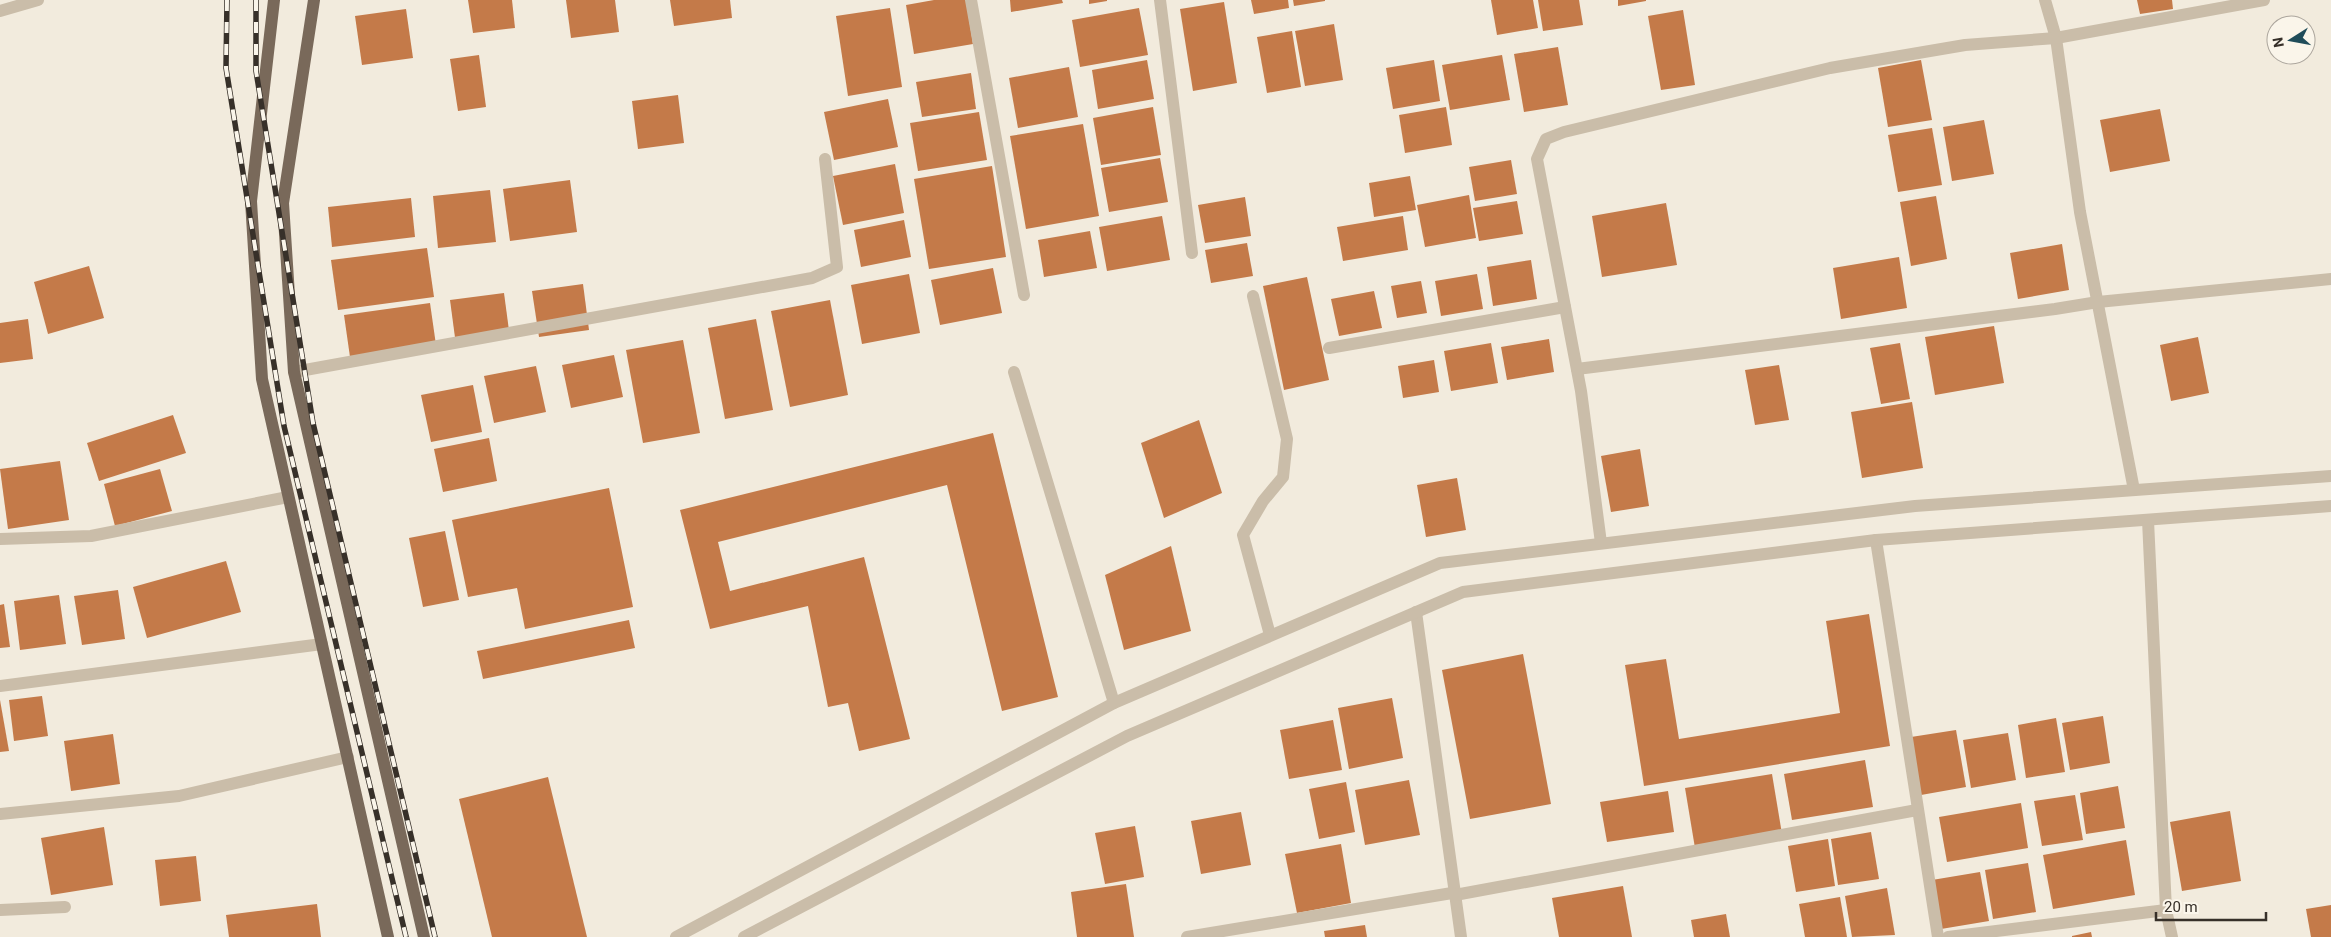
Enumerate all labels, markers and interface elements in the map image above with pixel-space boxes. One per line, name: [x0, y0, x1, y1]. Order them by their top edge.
north arrow: [2266, 15, 2316, 65]
text: N: [2269, 36, 2287, 49]
scale bar: [2156, 890, 2266, 922]
text: 20 m: [2164, 898, 2198, 916]

